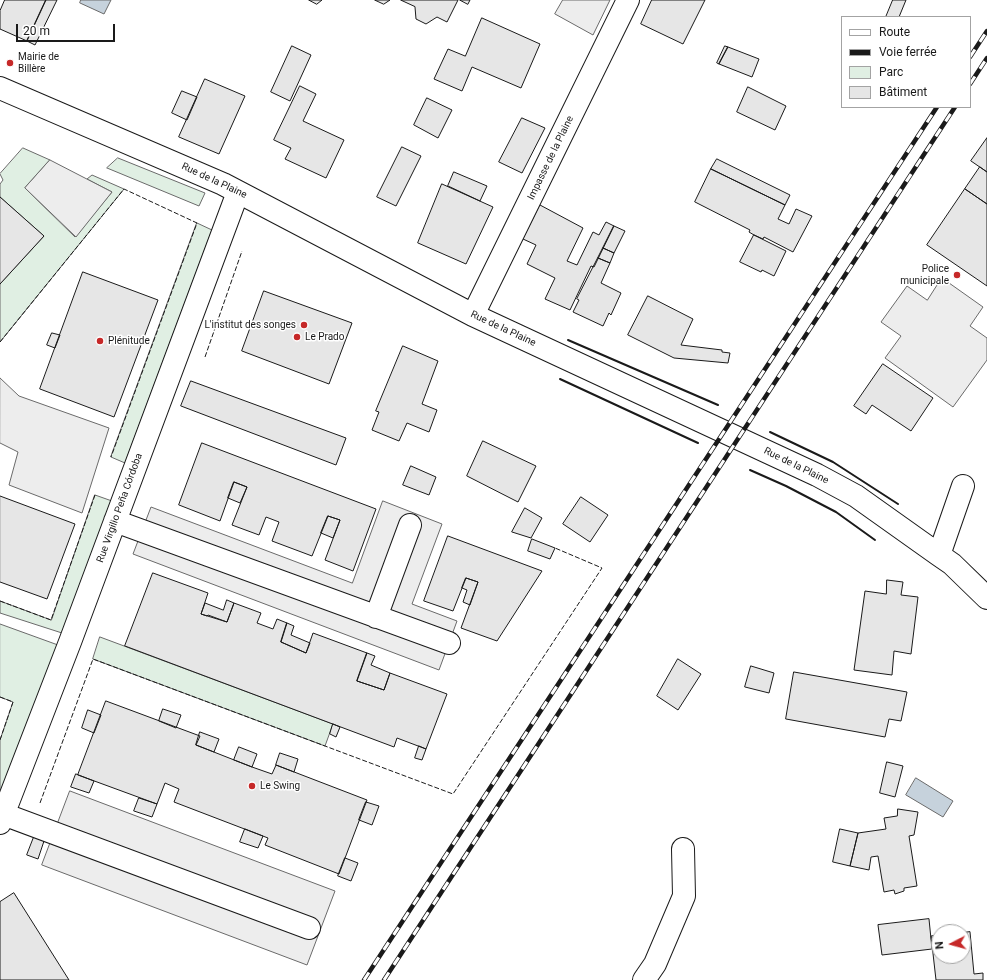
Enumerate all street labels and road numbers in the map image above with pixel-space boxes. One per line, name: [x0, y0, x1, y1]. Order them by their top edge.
street label: Impasse de la Plaine: [525, 114, 577, 202]
street label: Rue de la Plaine: [179, 161, 249, 201]
street label: Rue de la Plaine: [468, 309, 538, 349]
street label: Rue de la Plaine: [762, 445, 830, 487]
street label: Rue Virgilio Peña Córdoba: [95, 452, 145, 564]

